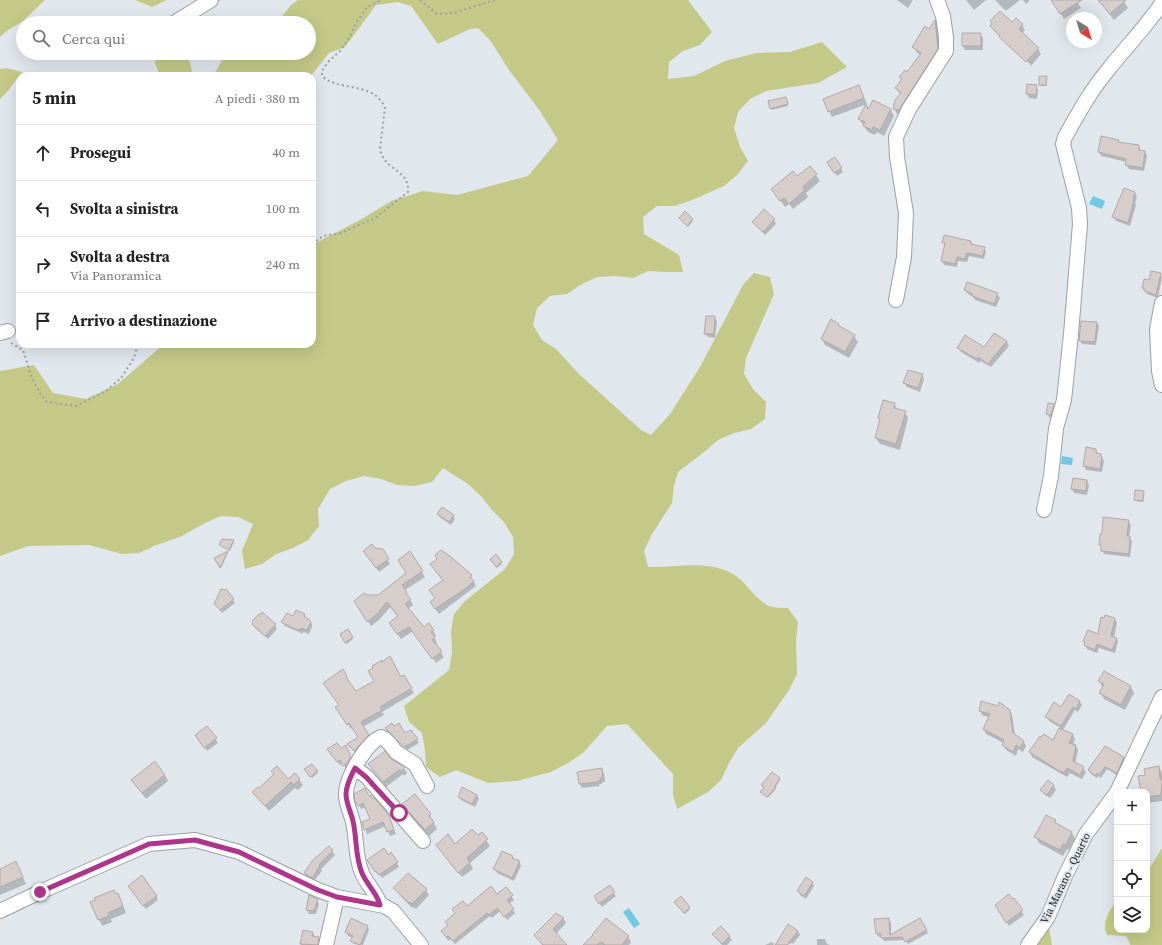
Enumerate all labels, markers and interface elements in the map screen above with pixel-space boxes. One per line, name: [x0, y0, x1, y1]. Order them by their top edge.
north arrow: [1066, 12, 1102, 48]
search box: [16, 16, 316, 60]
icon: search: [30, 27, 52, 49]
text: Cerca qui: [62, 28, 125, 49]
text: 5 min: [32, 86, 76, 110]
text: A piedi · 380 m: [215, 90, 300, 107]
icon: ahead: [32, 142, 54, 164]
text: Prosegui: [70, 142, 131, 163]
text: 40 m: [272, 144, 300, 161]
icon: left: [32, 198, 54, 220]
text: Svolta a sinistra: [70, 198, 179, 219]
text: 100 m: [266, 200, 300, 217]
text: Svolta a destra: [70, 246, 170, 267]
icon: right: [32, 254, 54, 276]
text: 240 m: [266, 256, 300, 273]
text: Via Panoramica: [70, 267, 162, 284]
icon: arrive: [32, 310, 54, 332]
text: Arrivo a destinazione: [70, 310, 217, 331]
map controls: [1114, 789, 1150, 933]
button: +: [1114, 789, 1150, 825]
route start: [390, 804, 408, 822]
button: −: [1114, 825, 1150, 861]
street label: Via Marano - Quarto: [1037, 830, 1094, 926]
button: locate: [1114, 861, 1150, 897]
route end: [31, 883, 49, 901]
button: layers: [1114, 897, 1150, 933]

